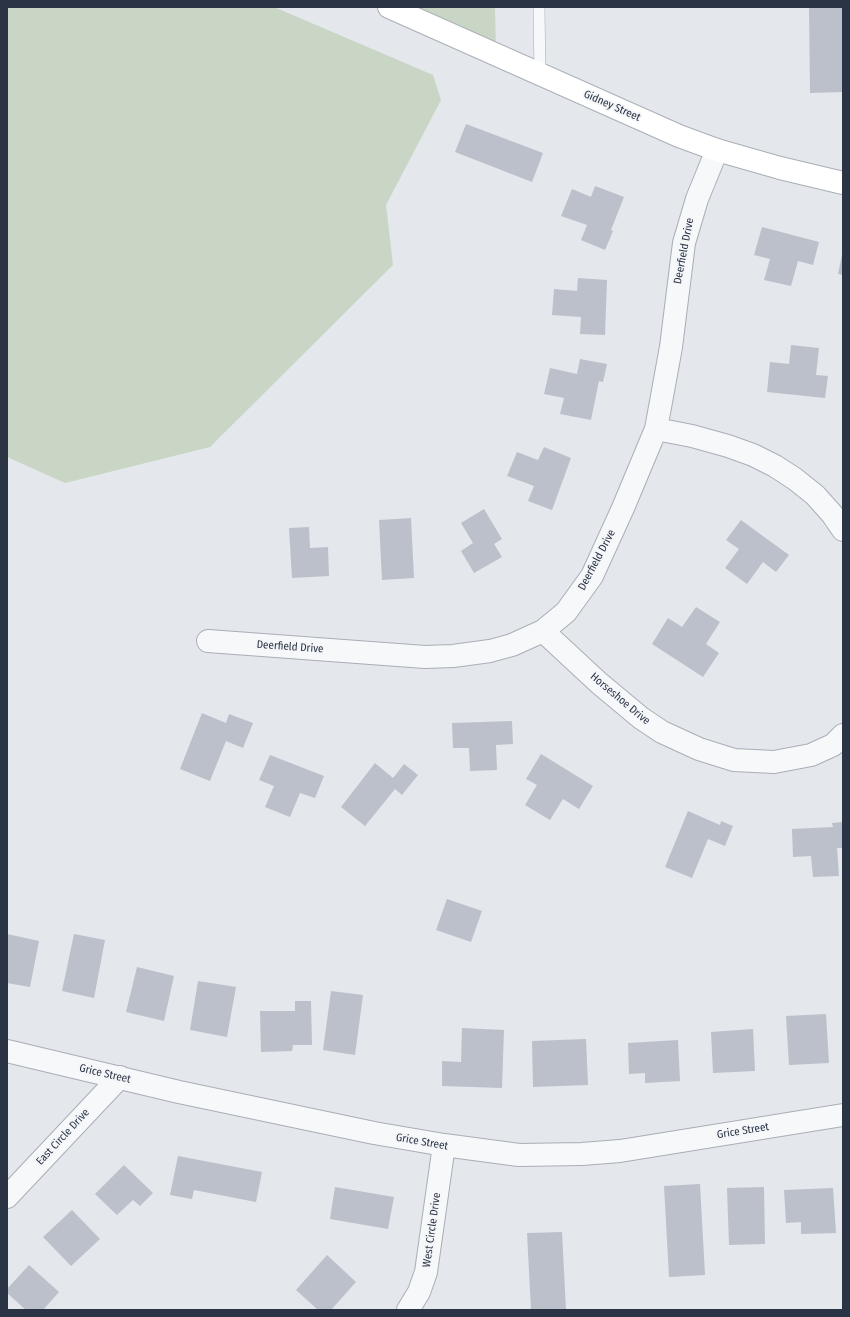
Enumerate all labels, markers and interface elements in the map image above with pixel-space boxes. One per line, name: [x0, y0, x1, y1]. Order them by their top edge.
street label: Gidney Street: [582, 88, 642, 124]
street label: Deerfield Drive: [671, 217, 697, 285]
street label: Deerfield Drive: [575, 527, 619, 593]
street label: Deerfield Drive: [256, 638, 324, 656]
street label: Horseshoe Drive: [587, 670, 653, 728]
street label: Grice Street: [78, 1062, 132, 1086]
street label: East Circle Drive: [34, 1106, 92, 1168]
street label: Grice Street: [716, 1120, 770, 1142]
street label: Grice Street: [395, 1131, 449, 1153]
street label: West Circle Drive: [420, 1192, 444, 1268]

